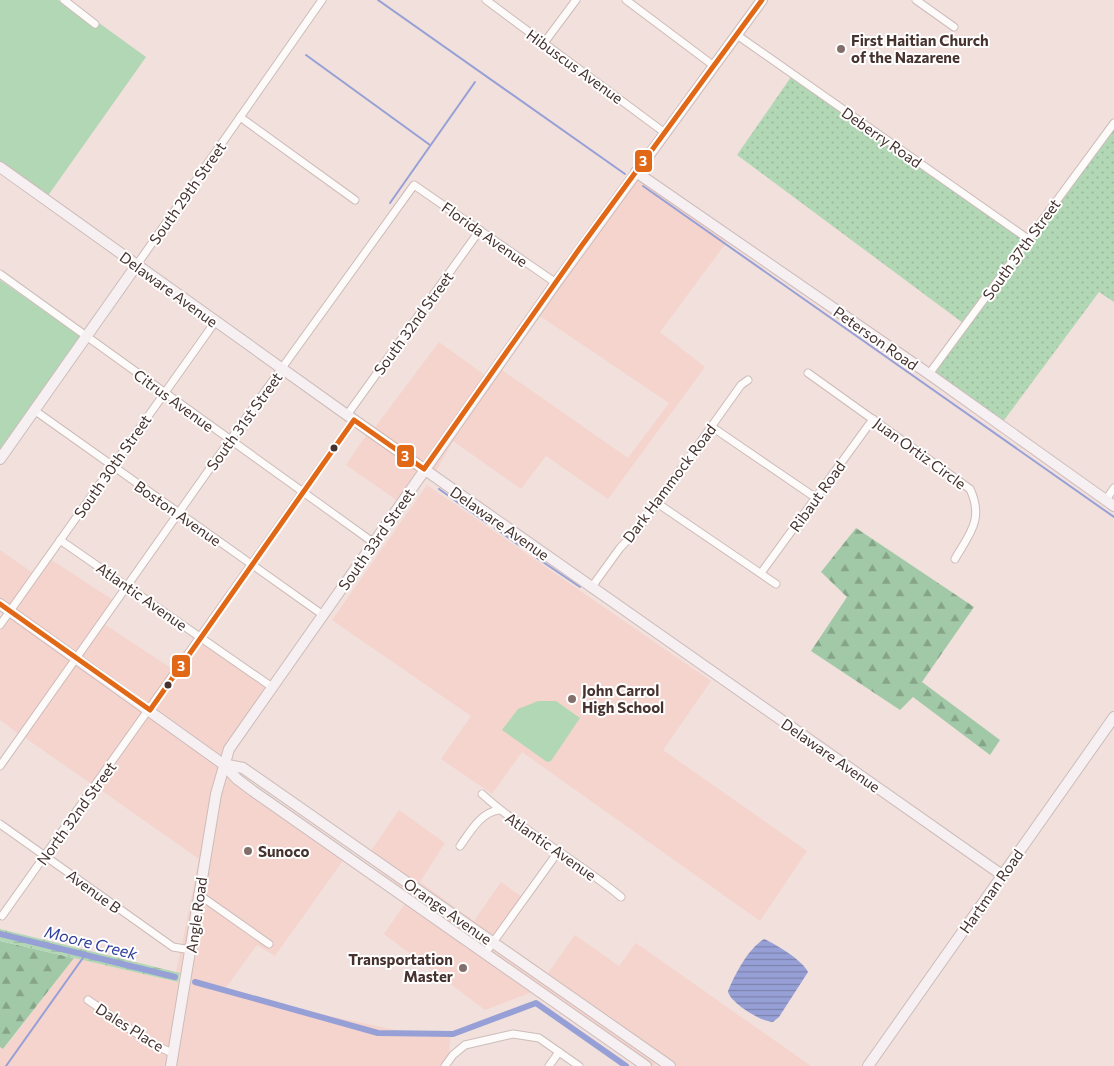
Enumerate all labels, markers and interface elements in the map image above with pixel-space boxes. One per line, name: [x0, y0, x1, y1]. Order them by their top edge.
street label: Hibuscus Avenue: [523, 25, 627, 107]
place label: First Haitian Church of the Nazarene: [851, 31, 989, 66]
marker: First Haitian Church of the Nazarene: [835, 43, 847, 55]
street label: Deberry Road: [839, 103, 925, 171]
street label: South 29th Street: [145, 138, 229, 248]
line badge: 3: [634, 149, 653, 173]
text: 3: [639, 152, 647, 169]
street label: South 37th Street: [978, 195, 1064, 303]
street label: Florida Avenue: [439, 198, 531, 270]
street label: Delaware Avenue: [117, 247, 222, 331]
street label: South 32nd Street: [370, 268, 456, 378]
street label: Peterson Road: [830, 302, 922, 374]
street label: Citrus Avenue: [131, 365, 218, 435]
street label: South 31st Street: [202, 368, 286, 474]
street label: South 30th Street: [70, 411, 154, 521]
street label: Juan Ortiz Circle: [870, 413, 970, 493]
street label: Dark Hammock Road: [619, 420, 719, 546]
unlabelled marker: [329, 443, 339, 453]
line badge: 3: [396, 444, 415, 468]
text: 3: [401, 447, 409, 464]
street label: Ribaut Road: [785, 457, 849, 535]
street label: Boston Avenue: [131, 476, 225, 550]
street label: Delaware Avenue: [447, 482, 553, 564]
street label: South 33rd Street: [334, 484, 418, 594]
street label: Atlantic Avenue: [93, 558, 191, 634]
line badge: 3: [171, 654, 191, 678]
text: 3: [177, 657, 185, 674]
unlabelled marker: [163, 680, 173, 690]
place label: John Carrol High School: [582, 681, 664, 716]
marker: John Carrol High School: [566, 693, 578, 705]
street label: Delaware Avenue: [778, 714, 884, 796]
street label: North 32nd Street: [32, 758, 120, 868]
street label: Atlantic Avenue: [502, 808, 600, 884]
place label: Sunoco: [258, 842, 309, 860]
marker: Sunoco: [242, 845, 254, 857]
street label: Hartman Road: [955, 845, 1027, 937]
street label: Avenue B: [63, 865, 125, 917]
street label: Orange Avenue: [401, 874, 496, 948]
street label: Angle Road: [182, 876, 210, 954]
water label: Moore Creek: [43, 921, 140, 963]
place label: Transportation Master: [348, 950, 453, 985]
marker: Transportation Master: [457, 962, 469, 974]
street label: Dales Place: [93, 999, 167, 1055]

